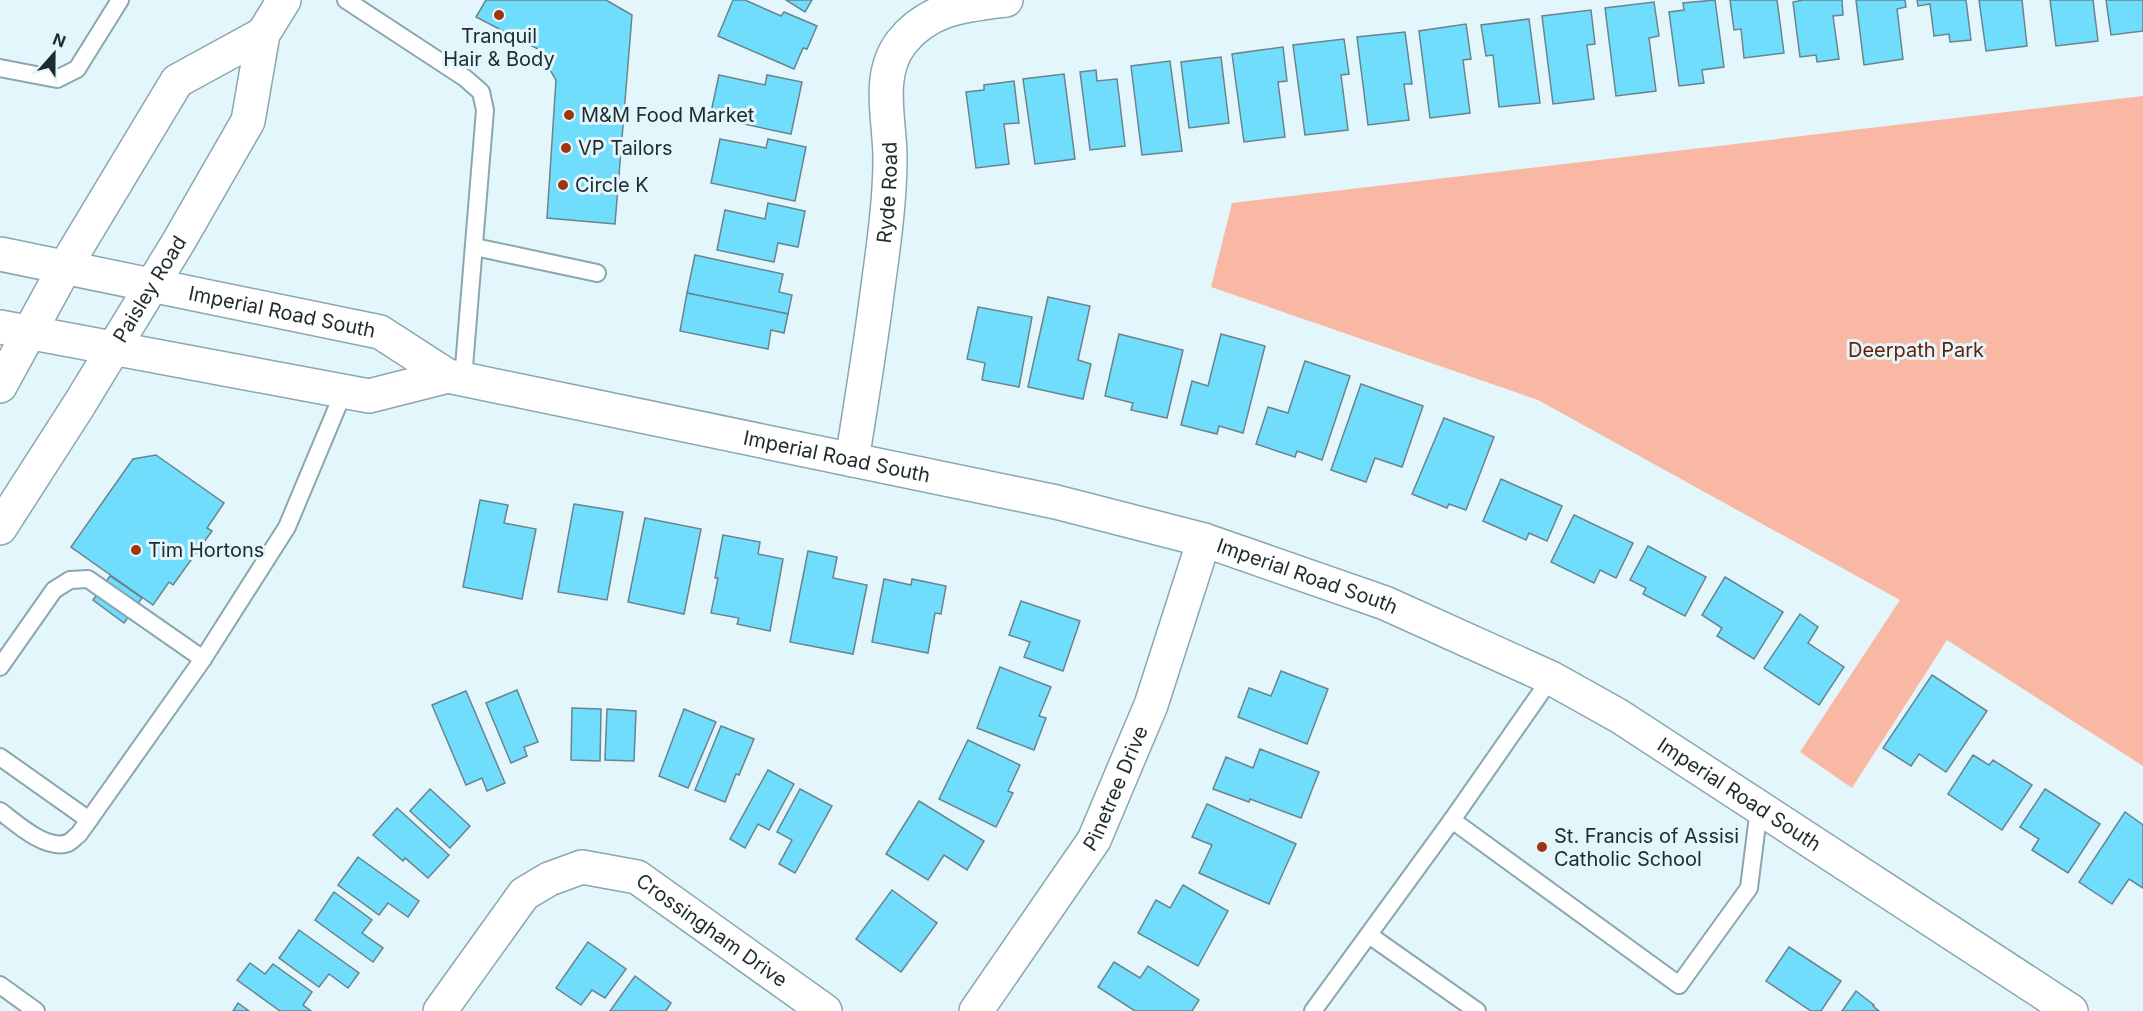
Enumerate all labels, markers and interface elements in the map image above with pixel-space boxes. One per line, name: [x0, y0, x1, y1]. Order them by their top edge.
marker: Tranquil Hair & Body: [492, 8, 506, 22]
north arrow: [24, 24, 84, 84]
place label: Tranquil Hair & Body: [443, 24, 555, 71]
text: N: [50, 28, 69, 52]
place label: M&M Food Market: [581, 103, 755, 127]
marker: M&M Food Market: [562, 108, 576, 122]
place label: VP Tailors: [578, 136, 673, 160]
marker: VP Tailors: [559, 141, 573, 155]
street label: Ryde Road: [872, 141, 902, 245]
place label: Circle K: [575, 173, 649, 197]
marker: Circle K: [556, 178, 570, 192]
street label: Paisley Road: [108, 231, 191, 347]
street label: Imperial Road South: [187, 281, 378, 343]
park label: Deerpath Park: [1848, 338, 1984, 362]
street label: Imperial Road South: [741, 426, 932, 488]
street label: Imperial Road South: [1214, 533, 1402, 619]
place label: Tim Hortons: [148, 538, 264, 562]
marker: Tim Hortons: [129, 543, 143, 557]
street label: Pinetree Drive: [1078, 722, 1153, 855]
street label: Imperial Road South: [1653, 733, 1825, 857]
place label: St. Francis of Assisi Catholic School: [1554, 824, 1739, 871]
marker: St. Francis of Assisi Catholic School: [1535, 840, 1549, 854]
street label: Crossingham Drive: [632, 868, 792, 992]

